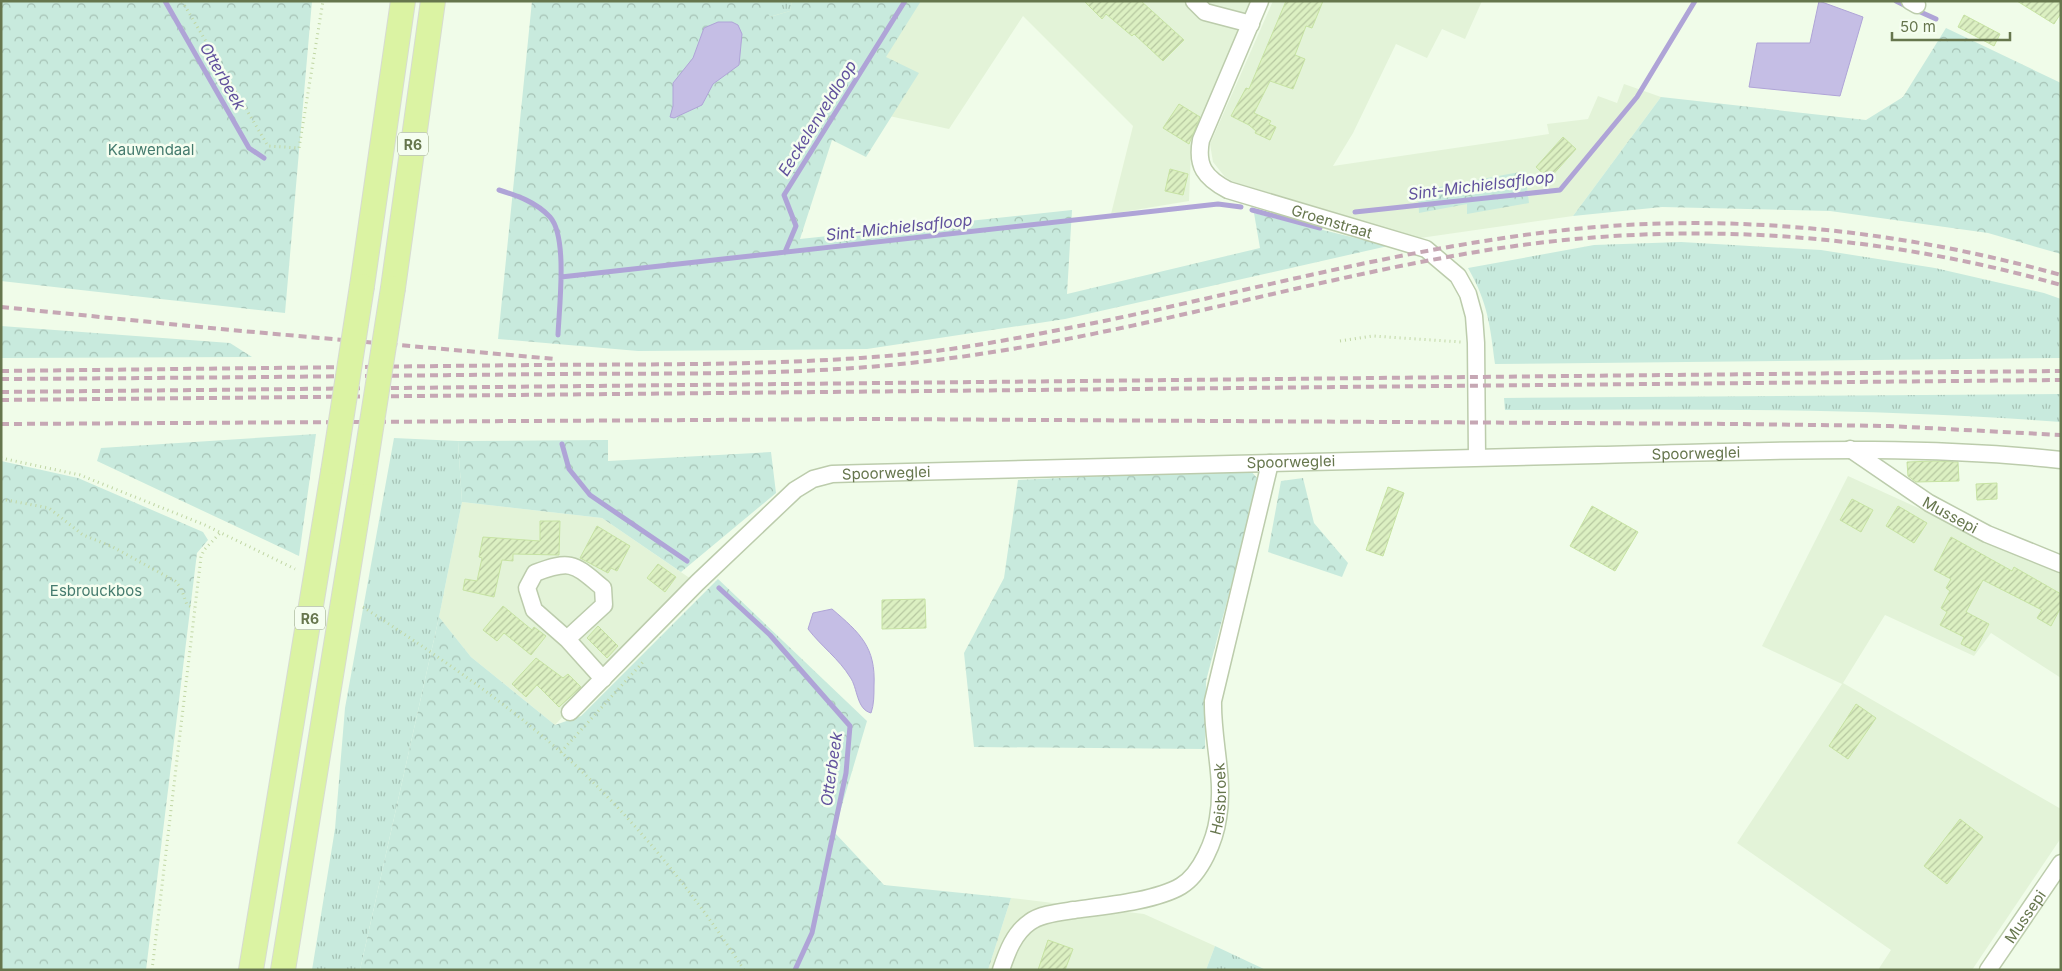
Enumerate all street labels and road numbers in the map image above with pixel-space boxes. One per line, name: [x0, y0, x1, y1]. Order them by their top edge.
road number: R6: [398, 132, 428, 156]
street label: Groenstraat: [1289, 200, 1375, 242]
street label: Spoorweglei: [1651, 442, 1740, 463]
street label: Spoorweglei: [1246, 451, 1335, 472]
street label: Spoorweglei: [842, 461, 931, 483]
street label: Mussepi: [1920, 492, 1981, 537]
road number: R6: [295, 606, 325, 630]
street label: Heisbroek: [1205, 761, 1230, 837]
street label: Mussepi: [2000, 886, 2049, 946]

